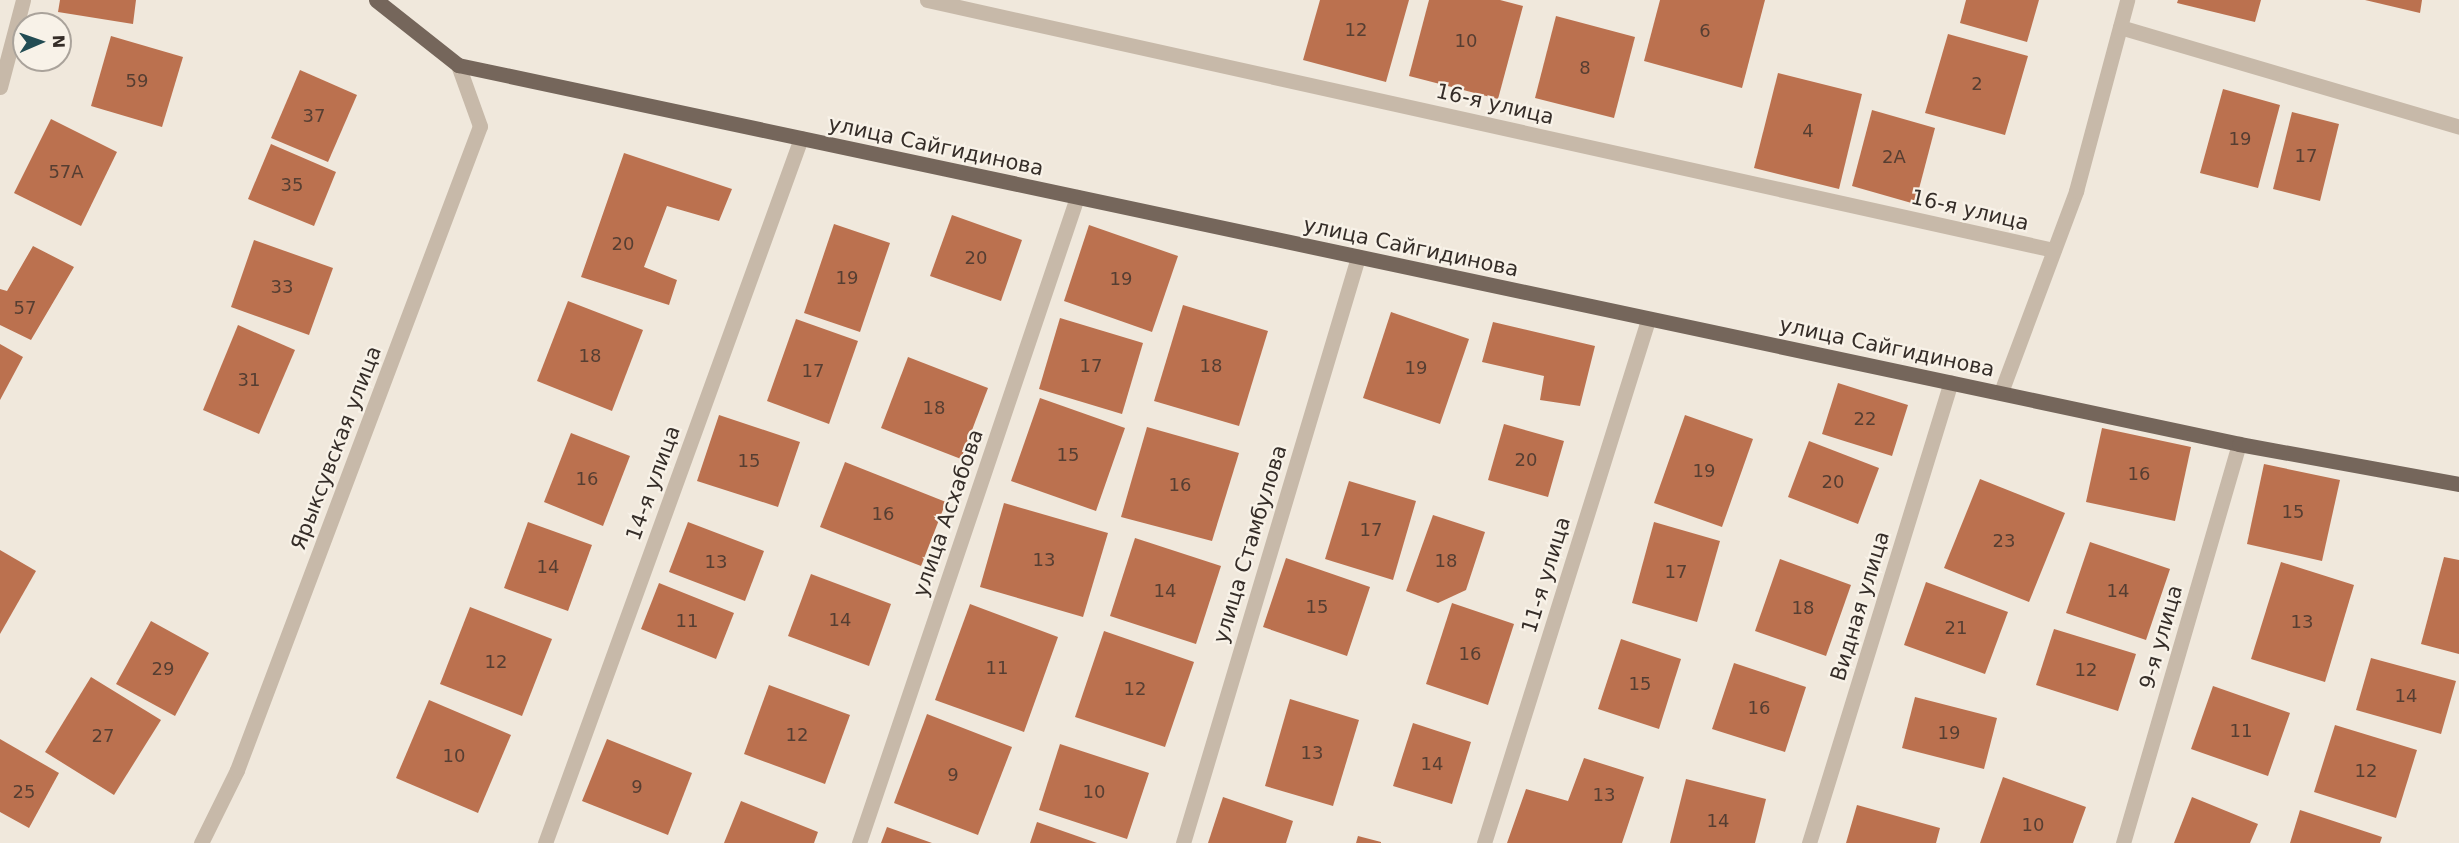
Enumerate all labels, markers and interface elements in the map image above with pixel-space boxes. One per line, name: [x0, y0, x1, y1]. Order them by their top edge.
north arrow: [12, 12, 72, 72]
house number: 12: [1345, 19, 1367, 41]
house number: 6: [1699, 20, 1711, 42]
house number: 10: [1455, 30, 1477, 52]
text: N: [49, 34, 68, 48]
house number: 8: [1579, 57, 1591, 79]
house number: 59: [126, 70, 148, 92]
house number: 2: [1971, 73, 1983, 95]
street label: 16-я улица: [1434, 78, 1556, 130]
house number: 37: [303, 105, 325, 127]
street label: улица Сайгидинова: [826, 111, 1046, 181]
house number: 4: [1802, 120, 1814, 142]
house number: 19: [2229, 128, 2251, 150]
house number: 17: [2295, 145, 2317, 167]
house number: 2А: [1882, 146, 1906, 168]
house number: 57А: [48, 161, 84, 183]
house number: 35: [281, 174, 303, 196]
street label: 16-я улица: [1909, 184, 2031, 236]
street label: улица Сайгидинова: [1301, 212, 1521, 282]
house number: 20: [612, 233, 634, 255]
house number: 20: [965, 247, 987, 269]
house number: 19: [836, 267, 858, 289]
house number: 19: [1110, 268, 1132, 290]
house number: 33: [271, 276, 293, 298]
house number: 57: [14, 297, 36, 319]
street label: улица Сайгидинова: [1777, 312, 1997, 382]
street label: Ярыксувская улица: [285, 342, 387, 554]
house number: 18: [579, 345, 601, 367]
house number: 17: [1080, 355, 1102, 377]
house number: 18: [1200, 355, 1222, 377]
house number: 19: [1405, 357, 1427, 379]
house number: 17: [802, 360, 824, 382]
house number: 31: [238, 369, 260, 391]
house number: 18: [923, 397, 945, 419]
house number: 22: [1854, 408, 1876, 430]
street label: 14-я улица: [621, 422, 685, 544]
street label: улица Асхабова: [908, 426, 988, 600]
street label: улица Стамбулова: [1208, 442, 1292, 646]
house number: 15: [1057, 444, 1079, 466]
house number: 20: [1515, 449, 1537, 471]
house number: 15: [738, 450, 760, 472]
house number: 19: [1693, 460, 1715, 482]
house number: 16: [2128, 463, 2150, 485]
house number: 16: [576, 468, 598, 490]
house number: 20: [1822, 471, 1844, 493]
house number: 16: [1169, 474, 1191, 496]
house number: 15: [2282, 501, 2304, 523]
house number: 16: [872, 503, 894, 525]
street label: 11-я улица: [1516, 514, 1576, 636]
house number: 17: [1360, 519, 1382, 541]
street label: Видная улица: [1825, 528, 1895, 684]
house number: 23: [1993, 530, 2015, 552]
house number: 13: [1033, 549, 1055, 571]
house number: 18: [1435, 550, 1457, 572]
house number: 13: [705, 551, 727, 573]
house number: 14: [537, 556, 559, 578]
house number: 17: [1665, 561, 1687, 583]
house number: 14: [1154, 580, 1176, 602]
house number: 14: [2107, 580, 2129, 602]
street label: 9-я улица: [2134, 582, 2188, 692]
house number: 15: [1306, 596, 1328, 618]
house number: 18: [1792, 597, 1814, 619]
house number: 14: [829, 609, 851, 631]
house number: 11: [676, 610, 698, 632]
house number: 13: [2291, 611, 2313, 633]
house number: 21: [1945, 617, 1967, 639]
house number: 16: [1459, 643, 1481, 665]
house number: 12: [485, 651, 507, 673]
house number: 11: [986, 657, 1008, 679]
house number: 29: [152, 658, 174, 680]
house number: 12: [2075, 659, 2097, 681]
house number: 15: [1629, 673, 1651, 695]
house number: 12: [1124, 678, 1146, 700]
house number: 14: [2395, 685, 2417, 707]
house number: 16: [1748, 697, 1770, 719]
house number: 11: [2230, 720, 2252, 742]
house number: 19: [1938, 722, 1960, 744]
house number: 12: [786, 724, 808, 746]
house number: 27: [92, 725, 114, 747]
house number: 13: [1301, 742, 1323, 764]
house number: 10: [443, 745, 465, 767]
house number: 14: [1421, 753, 1443, 775]
house number: 12: [2355, 760, 2377, 782]
house number: 9: [947, 764, 959, 786]
house number: 9: [631, 776, 643, 798]
house number: 25: [13, 781, 35, 803]
house number: 10: [1083, 781, 1105, 803]
house number: 13: [1593, 784, 1615, 806]
house number: 14: [1707, 810, 1729, 832]
house number: 10: [2022, 814, 2044, 836]

